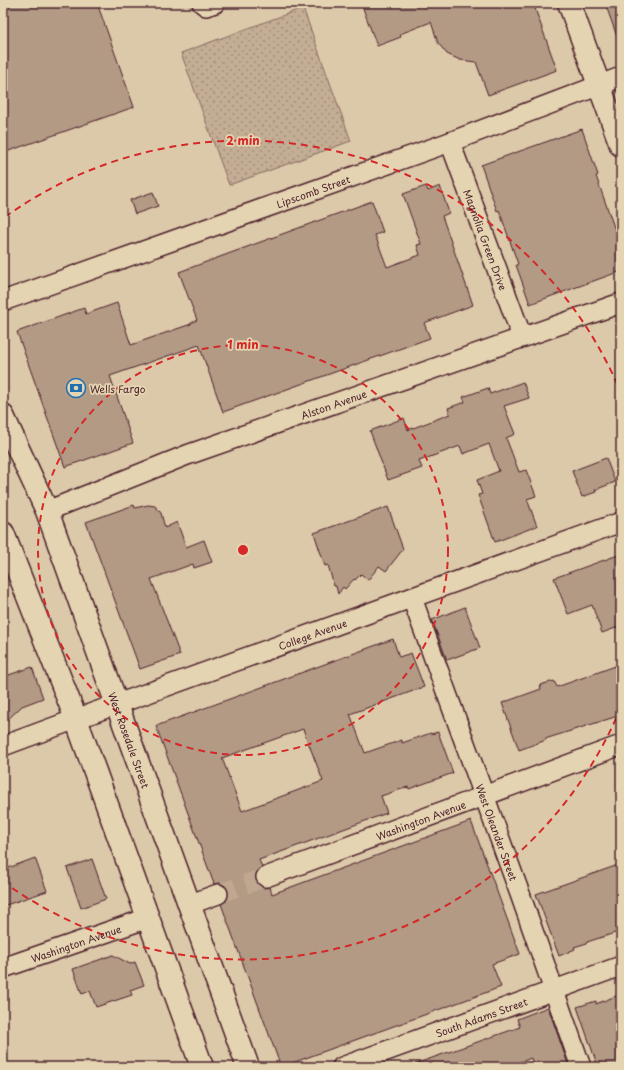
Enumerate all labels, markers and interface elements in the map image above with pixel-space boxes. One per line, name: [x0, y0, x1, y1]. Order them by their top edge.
text: 2 min: [226, 131, 260, 149]
street label: Lipscomb Street: [274, 171, 352, 211]
street label: Magnolia Green Drive: [461, 187, 512, 292]
text: 1 min: [227, 335, 259, 353]
bank icon: Wells Fargo: [65, 377, 87, 399]
place label: Wells Fargo: [90, 381, 146, 396]
street label: Alston Avenue: [298, 385, 369, 422]
centre of rings: [236, 543, 250, 557]
street label: College Avenue: [276, 614, 349, 653]
street label: West Rosedale Street: [105, 690, 154, 790]
street label: West Oleander Street: [473, 781, 522, 882]
street label: Washington Avenue: [374, 796, 468, 843]
street label: Washington Avenue: [29, 920, 124, 965]
street label: South Adams Street: [433, 993, 529, 1040]

